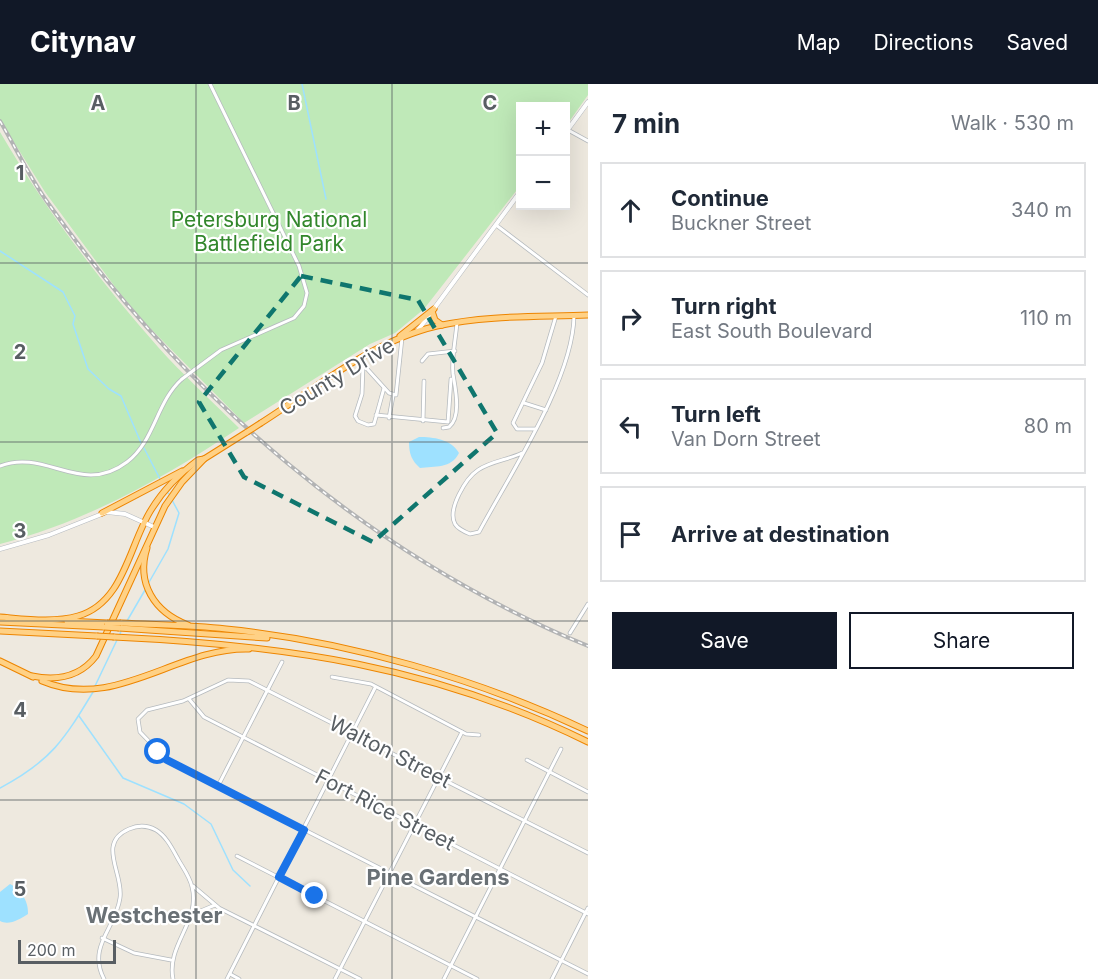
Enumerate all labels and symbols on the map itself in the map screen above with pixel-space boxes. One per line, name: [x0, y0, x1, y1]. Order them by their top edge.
text: A: [91, 91, 106, 115]
text: B: [287, 91, 301, 115]
text: C: [483, 91, 497, 115]
text: 1: [16, 161, 24, 185]
park label: Petersburg National Battlefield Park: [171, 207, 367, 256]
street label: County Drive: [275, 332, 399, 421]
text: 2: [14, 340, 26, 364]
text: 3: [14, 519, 26, 543]
text: 4: [13, 698, 27, 722]
street label: Walton Street: [325, 710, 456, 793]
route start: [144, 738, 170, 764]
street label: Fort Rice Street: [311, 764, 459, 856]
district label: Pine Gardens: [367, 864, 509, 890]
text: 5: [14, 877, 26, 901]
route end: [301, 882, 327, 908]
district label: Westchester: [86, 902, 223, 928]
scale bar: [18, 937, 116, 964]

